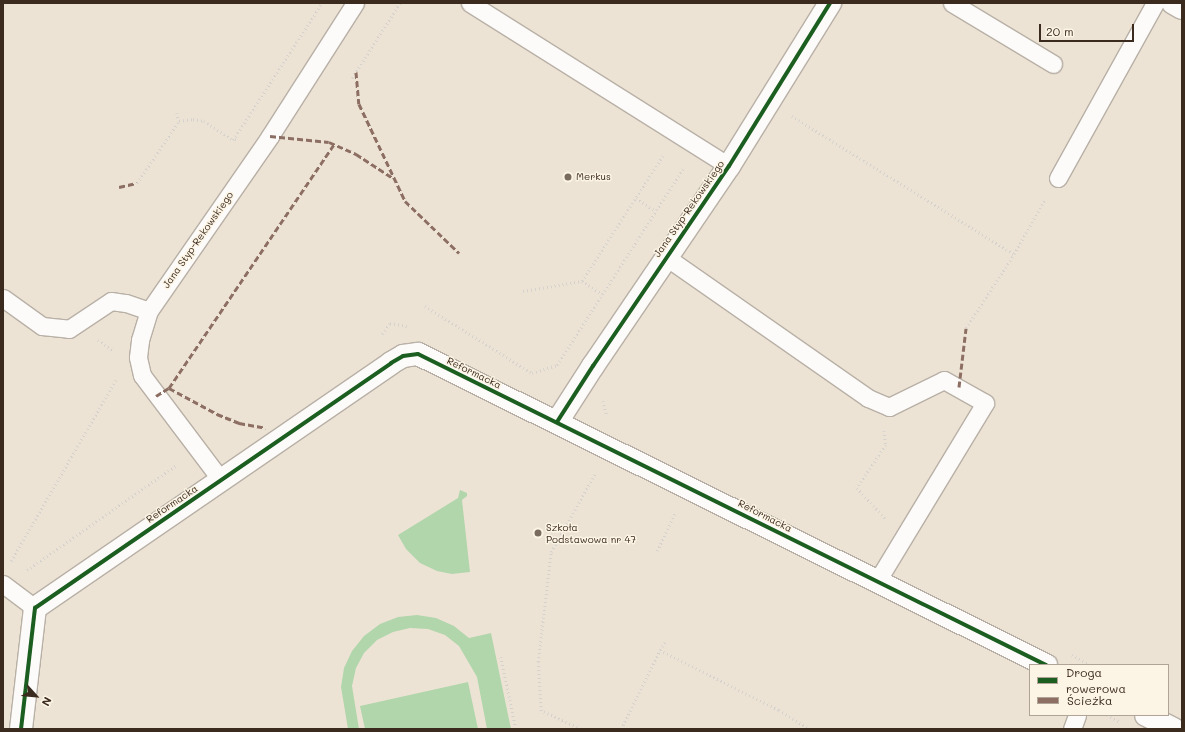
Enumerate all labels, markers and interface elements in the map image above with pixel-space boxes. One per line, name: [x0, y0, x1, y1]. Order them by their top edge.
scale bar: [1041, 16, 1136, 42]
text: 20 m: [1046, 23, 1074, 39]
street label: Jana Styp-Rekowskiego: [651, 158, 727, 260]
place label: Merkus: [576, 171, 611, 183]
marker: Merkus: [563, 172, 573, 182]
street label: Jana Styp-Rekowskiego: [160, 189, 236, 291]
street label: Reformacka: [445, 355, 503, 391]
street label: Reformacka: [144, 483, 200, 525]
street label: Reformacka: [736, 497, 794, 535]
place label: Szkoła Podstawowa nr 47: [546, 521, 636, 544]
marker: Szkoła Podstawowa nr 47: [533, 528, 543, 538]
legend: [1029, 664, 1169, 716]
text: Droga rowerowa: [1066, 664, 1126, 696]
north arrow: [16, 676, 56, 716]
text: Ścieżka: [1067, 692, 1112, 708]
text: N: [39, 695, 56, 709]

